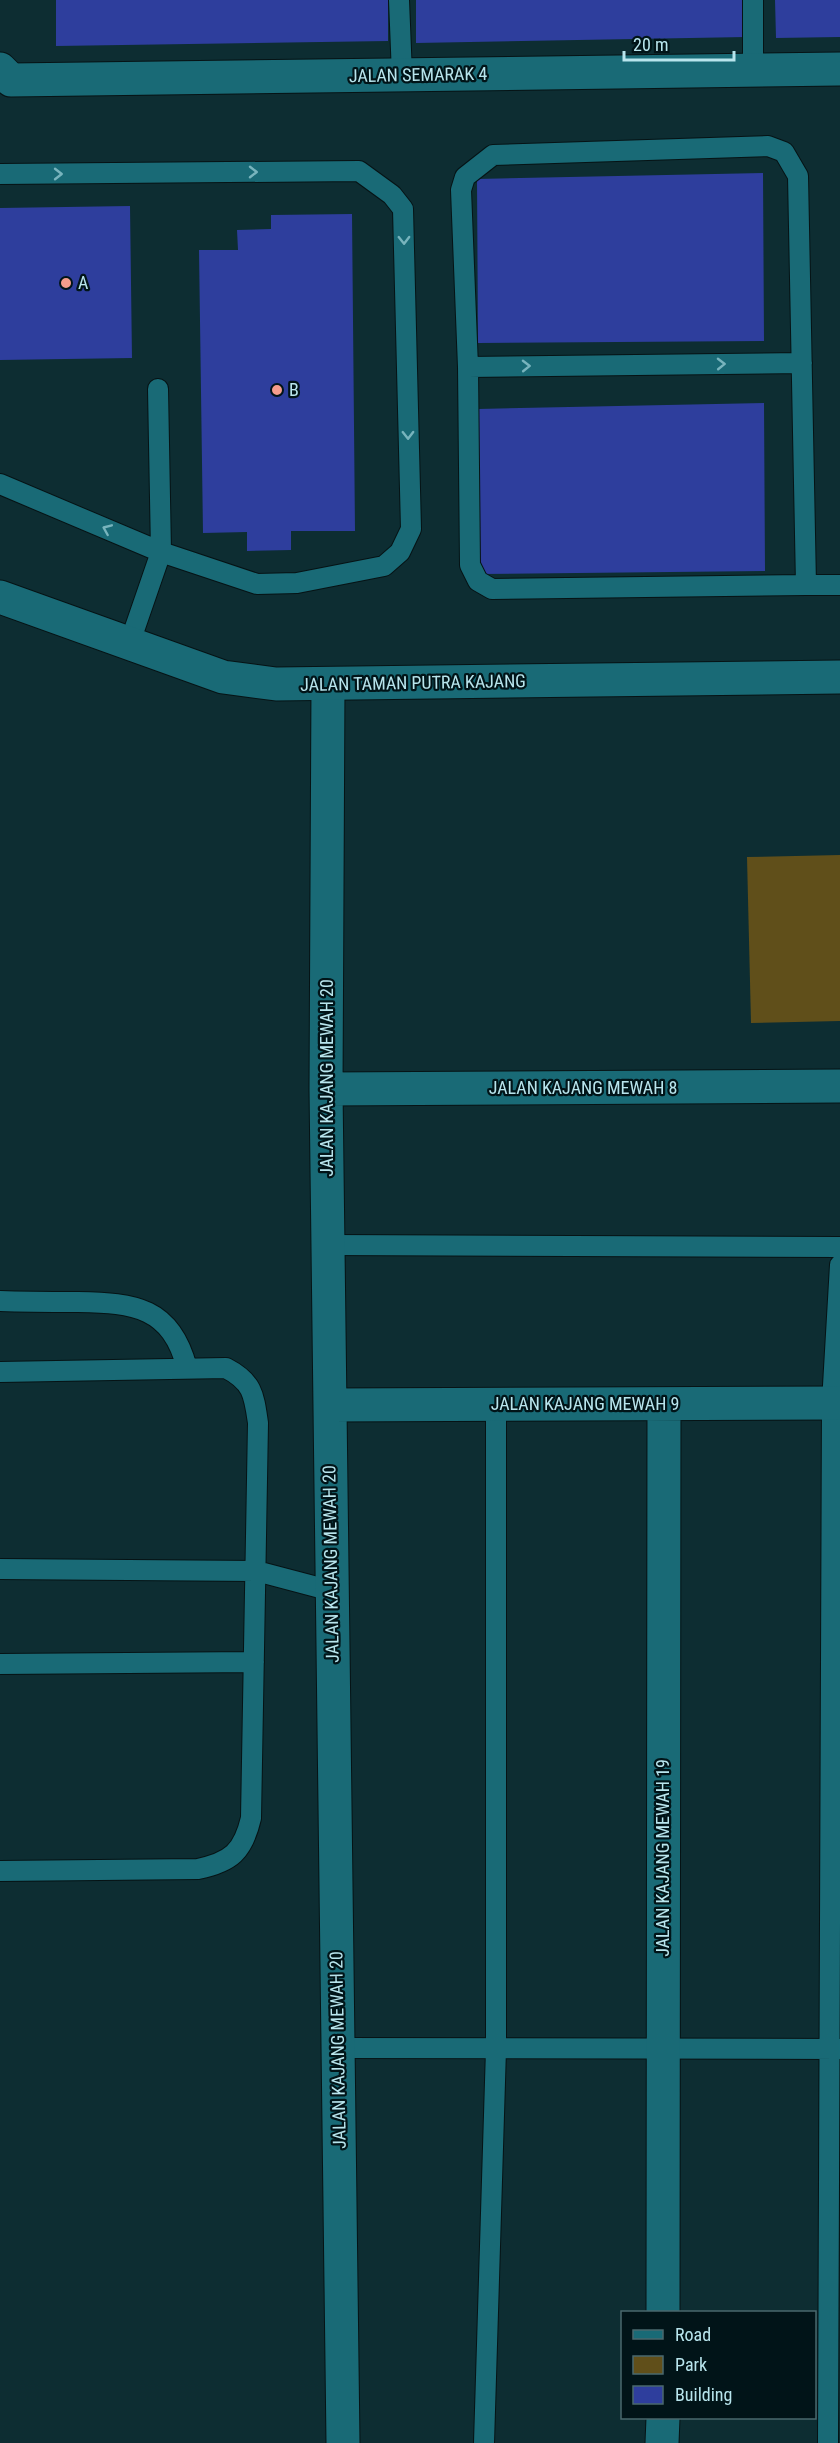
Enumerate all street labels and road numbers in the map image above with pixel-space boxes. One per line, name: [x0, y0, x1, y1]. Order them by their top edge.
street label: JALAN SEMARAK 4: [349, 63, 488, 86]
street label: JALAN TAMAN PUTRA KAJANG: [300, 670, 526, 695]
street label: JALAN KAJANG MEWAH 20: [316, 979, 337, 1177]
street label: JALAN KAJANG MEWAH 8: [489, 1077, 677, 1098]
street label: JALAN KAJANG MEWAH 9: [491, 1393, 679, 1414]
street label: JALAN KAJANG MEWAH 20: [318, 1465, 343, 1663]
street label: JALAN KAJANG MEWAH 19: [652, 1759, 673, 1957]
street label: JALAN KAJANG MEWAH 20: [325, 1951, 350, 2149]

